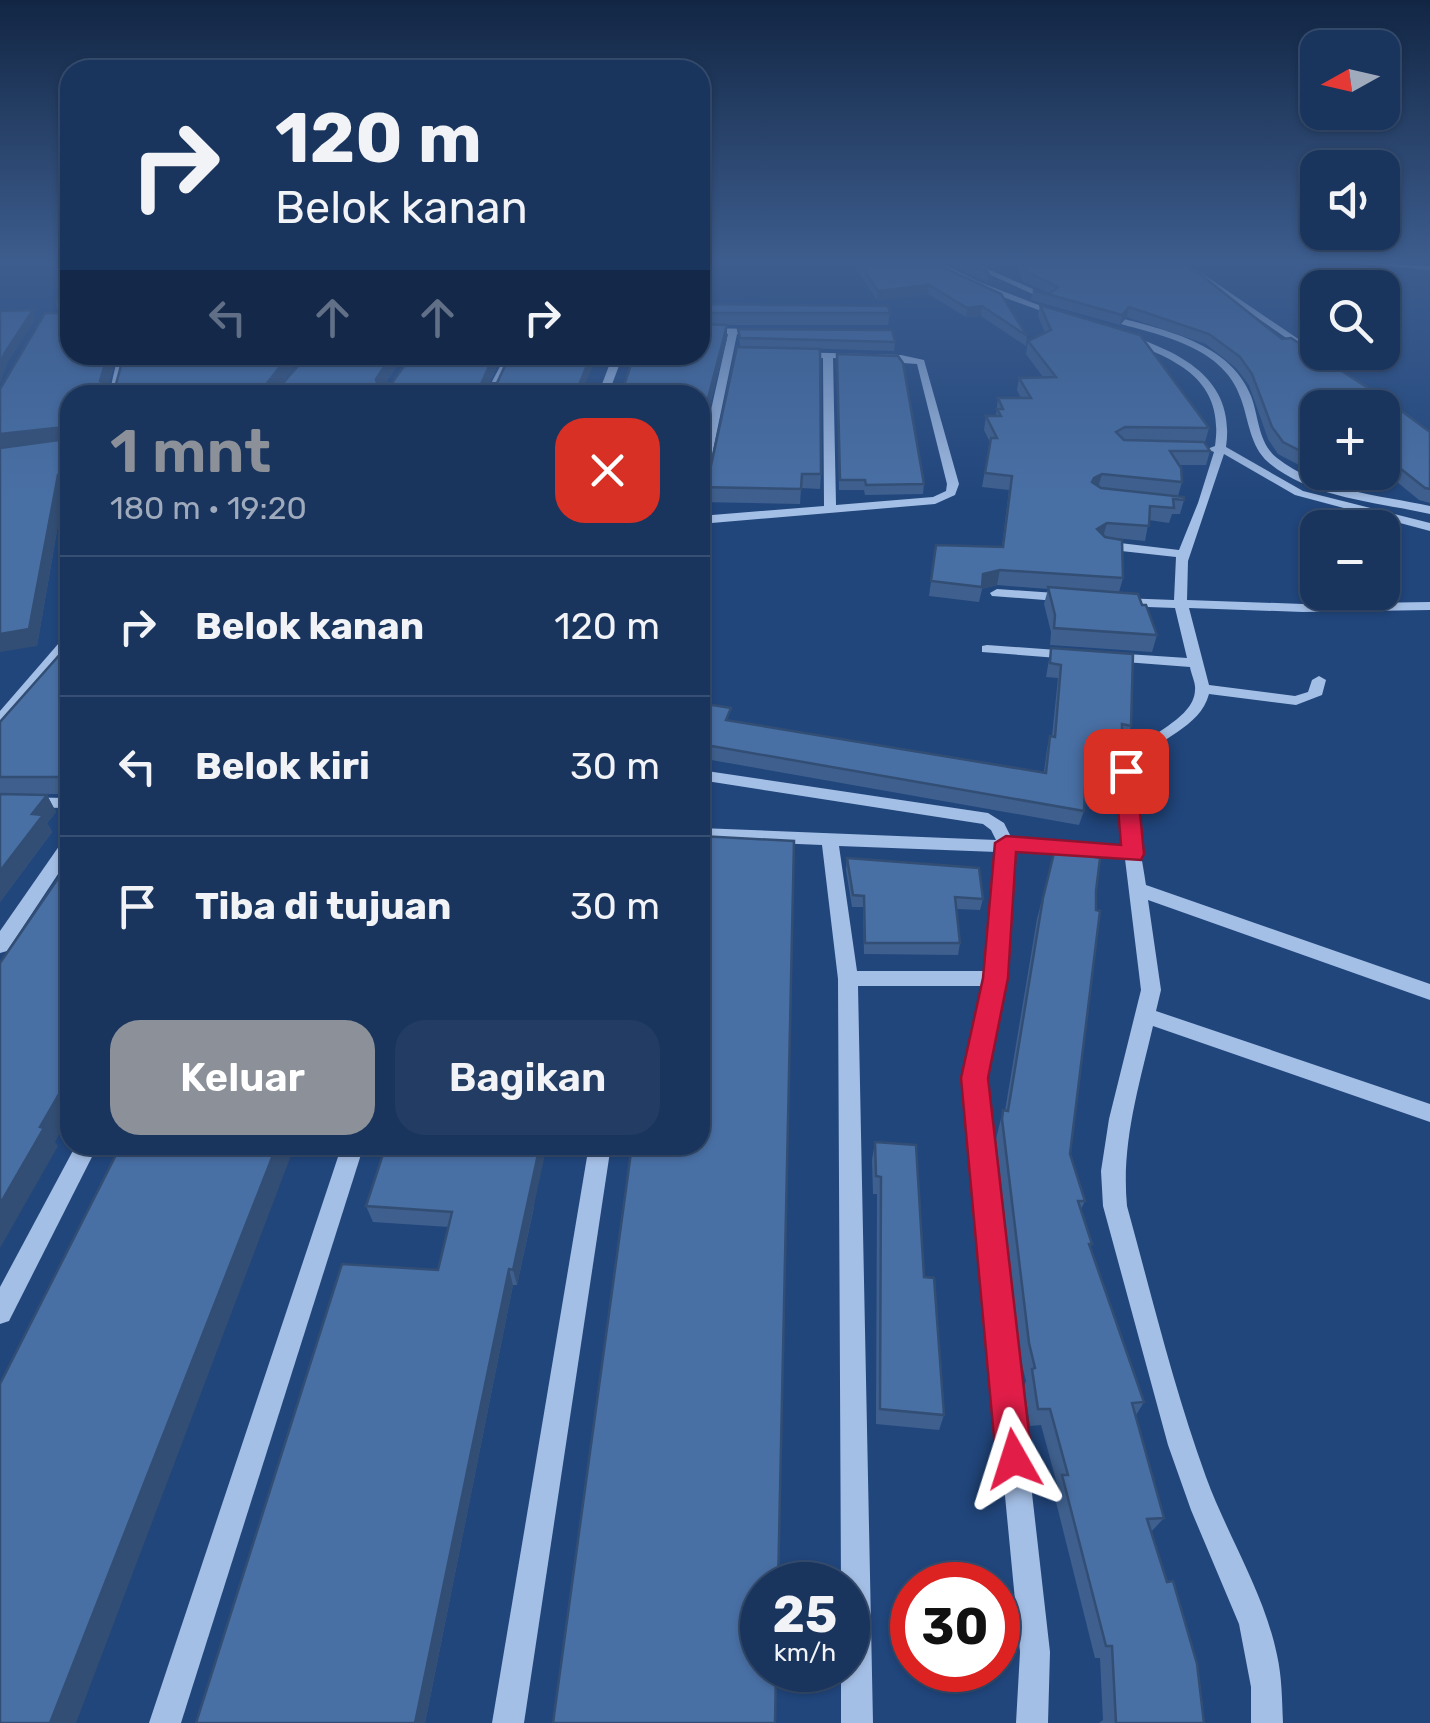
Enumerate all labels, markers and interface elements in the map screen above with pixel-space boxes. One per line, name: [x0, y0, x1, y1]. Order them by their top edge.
north arrow: [1300, 30, 1400, 130]
map controls: [1300, 30, 1400, 610]
text: 120 m: [275, 97, 482, 180]
icon: right: [110, 100, 240, 230]
button: sound: [1300, 150, 1400, 250]
text: Belok kanan: [275, 181, 528, 234]
button: search: [1300, 270, 1400, 370]
icon: left: [200, 290, 255, 345]
icon: ahead: [305, 290, 360, 345]
icon: ahead: [410, 290, 465, 345]
icon: right: [515, 290, 570, 345]
button: +: [1300, 390, 1400, 490]
text: 1 mnt: [110, 416, 271, 487]
button: close: [555, 418, 660, 523]
text: 180 m · 19:20: [110, 489, 307, 527]
button: −: [1300, 510, 1400, 610]
icon: right: [110, 599, 165, 654]
text: Belok kanan: [195, 603, 424, 649]
text: 120 m: [554, 603, 660, 649]
pin: [1084, 729, 1169, 814]
icon: left: [110, 739, 165, 794]
text: Belok kiri: [195, 743, 370, 789]
text: 30 m: [570, 743, 660, 789]
icon: arrive: [1099, 744, 1154, 799]
icon: arrive: [110, 879, 165, 934]
text: Tiba di tujuan: [195, 883, 451, 929]
text: 30 m: [570, 883, 660, 929]
button: Keluar: [110, 1020, 375, 1135]
button: Bagikan: [395, 1020, 660, 1135]
position arrow: [962, 1407, 1066, 1511]
speed limit sign: 30: [890, 1562, 1020, 1692]
text: 25: [773, 1585, 837, 1645]
text: km/h: [774, 1638, 836, 1667]

